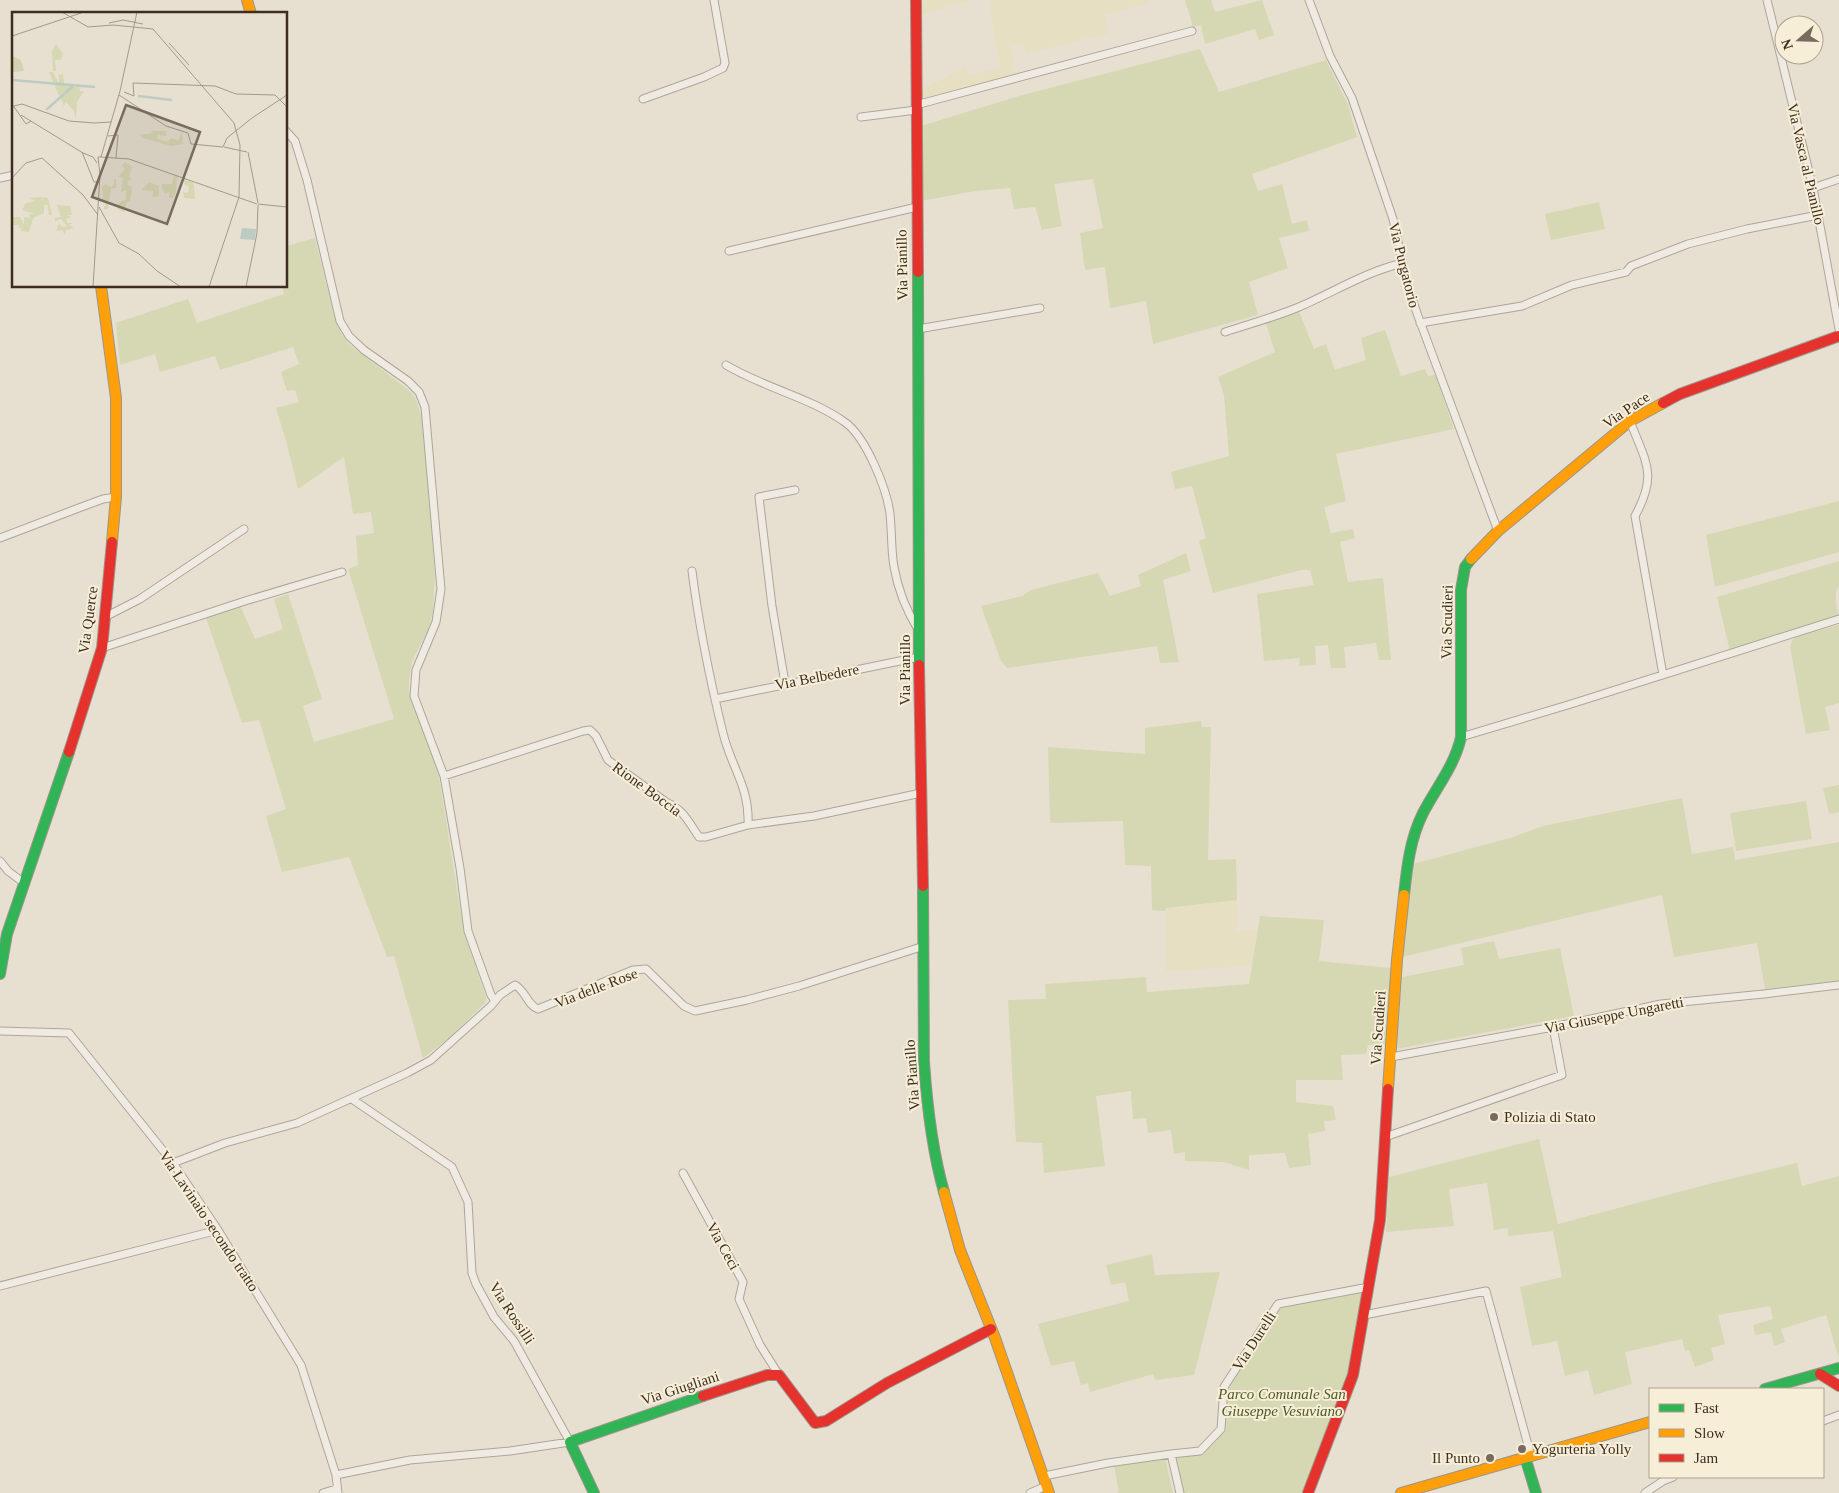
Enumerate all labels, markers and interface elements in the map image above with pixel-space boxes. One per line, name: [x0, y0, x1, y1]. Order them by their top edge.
inset map: [12, 12, 288, 288]
north arrow: [1774, 15, 1824, 65]
text: N: [1778, 37, 1796, 52]
street label: Via Vasca al Pianillo: [1784, 102, 1828, 226]
street label: Via Purgatorio: [1386, 221, 1422, 309]
street label: Via Pianillo: [893, 229, 911, 301]
street label: Via Pace: [1600, 388, 1653, 431]
street label: Via Querce: [75, 585, 101, 655]
street label: Via Scudieri: [1438, 585, 1456, 659]
street label: Via Pianillo: [897, 634, 913, 706]
street label: Via Belbedere: [774, 661, 861, 693]
street label: Rione Boccia: [609, 759, 685, 820]
street label: Via delle Rose: [552, 965, 640, 1011]
street label: Via Scudieri: [1367, 990, 1389, 1066]
street label: Via Giuseppe Ungaretti: [1543, 994, 1685, 1036]
street label: Via Pianillo: [902, 1039, 922, 1111]
place label: Polizia di Stato: [1504, 1109, 1596, 1125]
marker: Polizia di Stato: [1488, 1111, 1500, 1123]
street label: Via Lavinaio secondo tratto: [156, 1148, 262, 1294]
street label: Via Ceci: [703, 1219, 743, 1273]
street label: Via Rossilli: [486, 1279, 538, 1347]
street label: Via Durelli: [1229, 1309, 1279, 1373]
street label: Via Giugliani: [639, 1368, 721, 1408]
park label: Parco Comunale San Giuseppe Vesuviano: [1217, 1386, 1346, 1419]
legend: [1649, 1388, 1824, 1478]
text: Fast: [1694, 1400, 1720, 1416]
text: Slow: [1694, 1425, 1725, 1441]
place label: Yogurteria Yolly: [1532, 1441, 1632, 1457]
marker: Yogurteria Yolly: [1516, 1443, 1528, 1455]
place label: Il Punto: [1432, 1450, 1480, 1466]
text: Jam: [1694, 1450, 1718, 1466]
marker: Il Punto: [1484, 1452, 1496, 1464]

